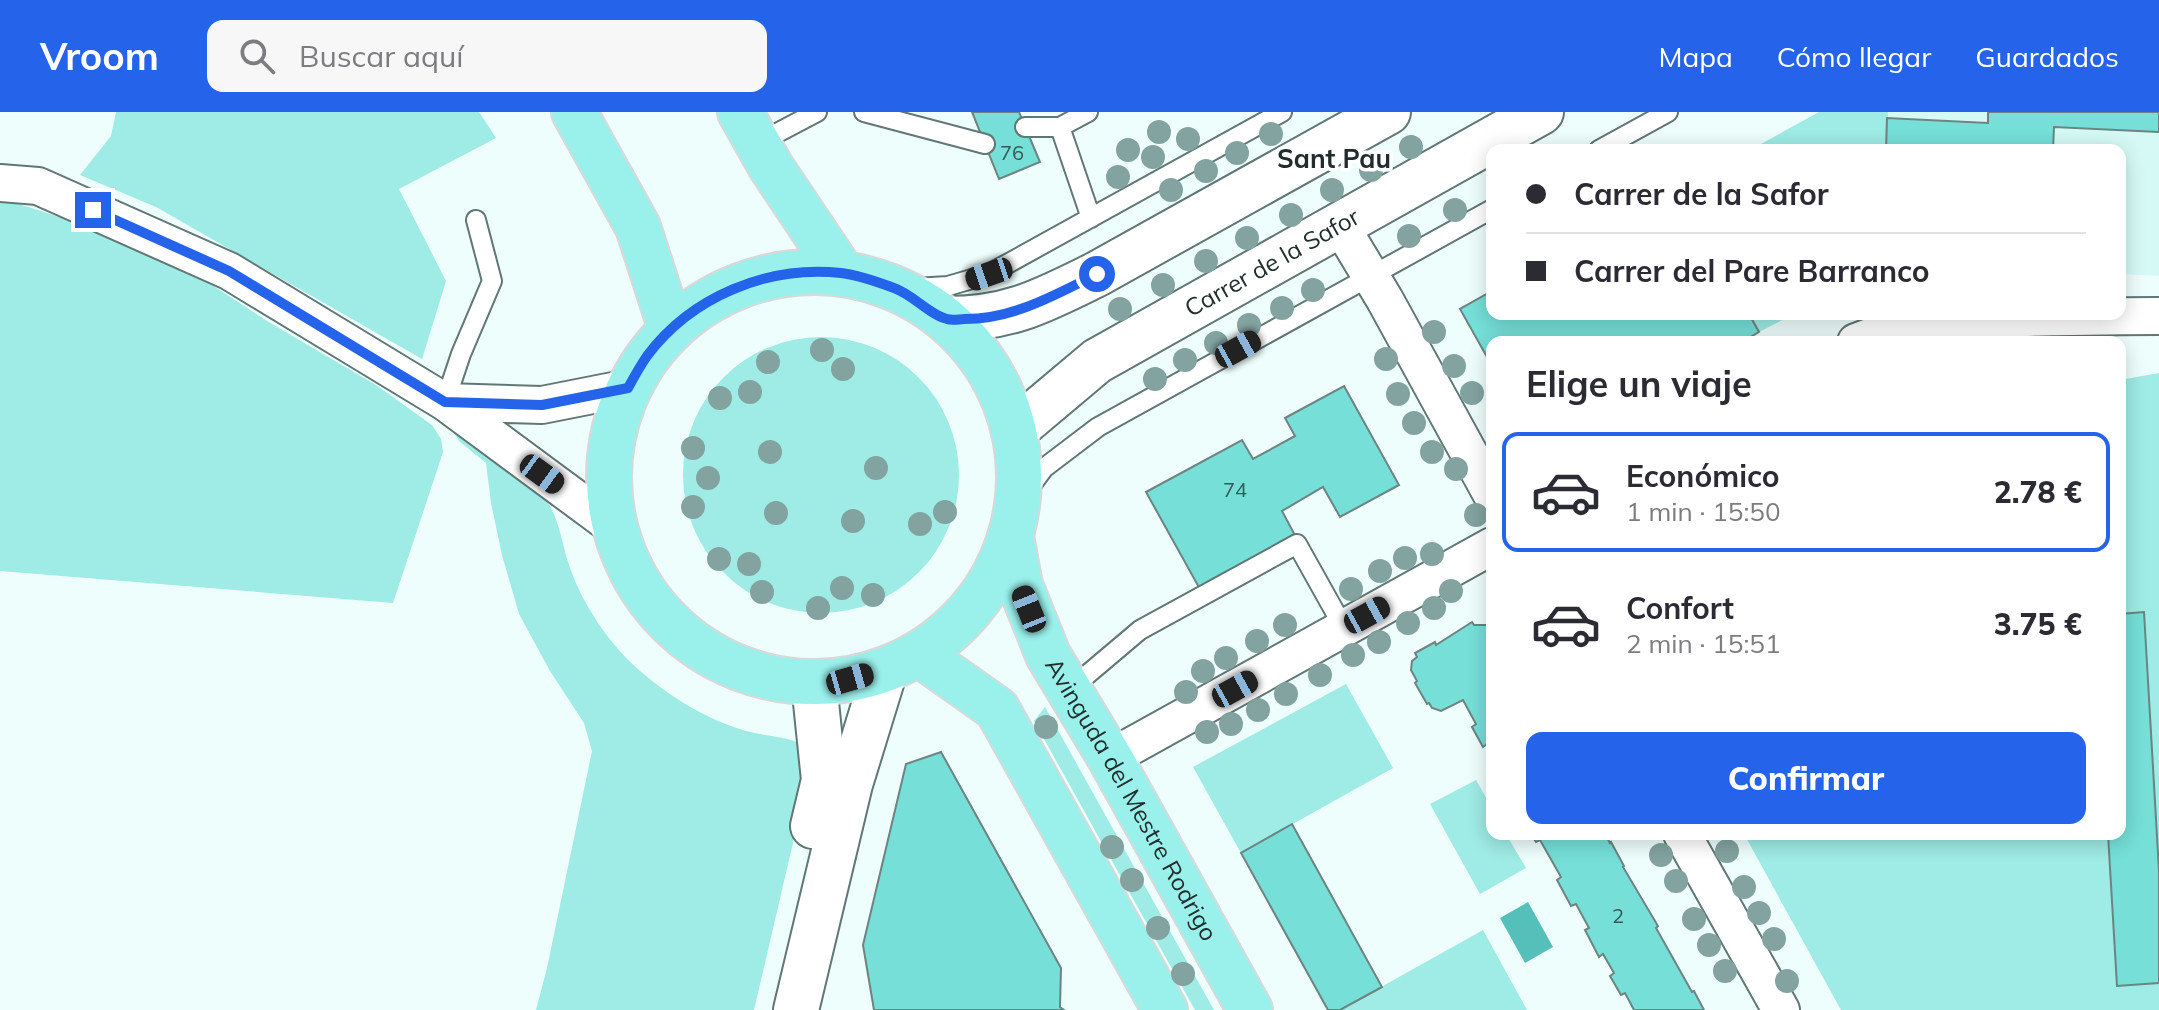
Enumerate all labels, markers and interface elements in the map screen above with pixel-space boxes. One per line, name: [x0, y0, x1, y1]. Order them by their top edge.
search box: [207, 20, 767, 92]
text: Vroom: [40, 32, 159, 80]
icon: search: [235, 34, 279, 78]
text: Buscar aquí: [299, 37, 463, 75]
text: Mapa: [1658, 39, 1733, 74]
text: Cómo llegar: [1777, 39, 1931, 74]
text: Guardados: [1975, 39, 2119, 74]
house number: 76: [1000, 140, 1024, 165]
district label: Sant Pau: [1277, 142, 1391, 175]
text: Carrer de la Safor: [1574, 175, 1828, 213]
route end: [75, 192, 111, 228]
street label: Carrer de la Safor: [1179, 201, 1365, 323]
text: Carrer del Pare Barranco: [1574, 252, 1930, 290]
car: [962, 255, 1016, 293]
route start: [1079, 256, 1115, 292]
car: [1211, 327, 1265, 371]
text: Elige un viaje: [1526, 361, 1752, 406]
car: [516, 450, 568, 498]
icon: car: [1530, 456, 1602, 528]
text: Económico: [1626, 457, 1780, 495]
text: 2.78 €: [1994, 473, 2082, 511]
house number: 74: [1223, 477, 1247, 502]
text: 1 min · 15:50: [1626, 495, 1781, 528]
car: [1009, 582, 1049, 636]
icon: car: [1530, 588, 1602, 660]
text: Confort: [1626, 589, 1734, 627]
car: [1340, 593, 1394, 637]
text: 3.75 €: [1994, 605, 2082, 643]
text: 2 min · 15:51: [1626, 627, 1781, 660]
street label: Avinguda del Mestre Rodrigo: [1039, 652, 1225, 946]
car: [824, 661, 876, 697]
car: [1208, 667, 1262, 711]
button: Confirmar: [1526, 732, 2086, 824]
house number: 2: [1612, 903, 1624, 928]

